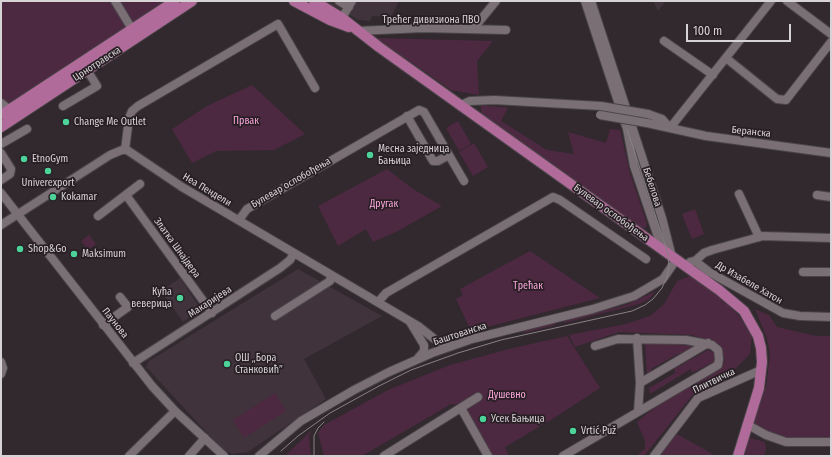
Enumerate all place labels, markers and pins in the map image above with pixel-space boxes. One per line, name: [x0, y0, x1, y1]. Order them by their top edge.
place label: Change Me Outlet: [74, 116, 146, 128]
marker: Change Me Outlet: [61, 117, 71, 127]
place label: Месна заједница Бањица: [378, 143, 449, 166]
marker: Месна заједница Бањица: [365, 150, 375, 160]
place label: EtnoGym: [32, 153, 68, 165]
marker: EtnoGym: [19, 154, 29, 164]
marker: Univerexport: [43, 166, 53, 176]
place label: Univerexport: [22, 177, 74, 189]
place label: Kokamar: [61, 191, 97, 203]
marker: Kokamar: [48, 192, 58, 202]
place label: Shop&Go: [28, 243, 66, 255]
marker: Shop&Go: [15, 244, 25, 254]
place label: Maksimum: [82, 248, 126, 260]
marker: Maksimum: [69, 249, 79, 259]
place label: Кућа веверица: [131, 286, 172, 310]
marker: Кућа веверица: [175, 293, 185, 303]
place label: ОШ „Бора Станковић”: [235, 352, 283, 376]
marker: ОШ „Бора Станковић”: [222, 359, 232, 369]
place label: Усек Бањица: [491, 413, 545, 425]
marker: Усек Бањица: [478, 414, 488, 424]
place label: Vrtić Puž: [581, 425, 616, 437]
marker: Vrtić Puž: [568, 426, 578, 436]

